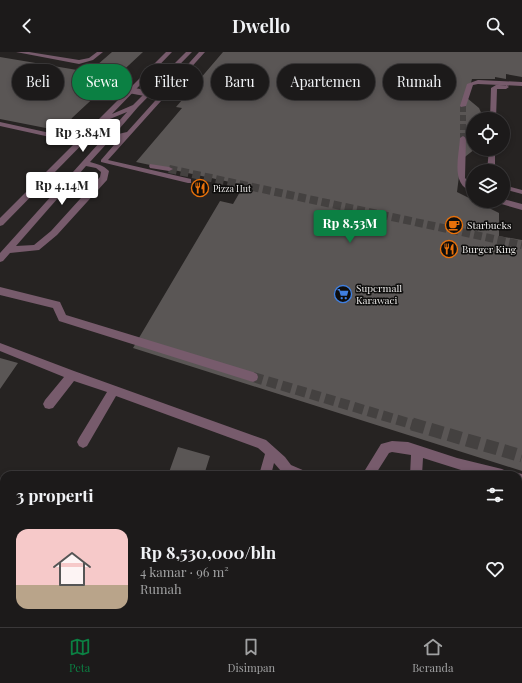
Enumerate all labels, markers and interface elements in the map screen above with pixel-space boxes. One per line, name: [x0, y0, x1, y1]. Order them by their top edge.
text: Dwello: [232, 14, 290, 38]
icon: back: [16, 15, 38, 37]
icon: search: [484, 15, 506, 37]
chip: Beli: [12, 64, 64, 100]
chip: Sewa: [72, 64, 132, 100]
chip: Filter: [140, 64, 203, 100]
chip: Baru: [211, 64, 269, 100]
chip: Apartemen: [277, 64, 375, 100]
chip: Rumah: [383, 64, 456, 100]
map controls: [466, 112, 510, 208]
button: locate: [466, 112, 510, 156]
pin: Rp 3.84M: [42, 119, 124, 153]
text: Rp 3.84M: [55, 123, 111, 140]
button: layers: [466, 164, 510, 208]
pin: Rp 4.14M: [21, 172, 103, 206]
text: Rp 4.14M: [35, 176, 89, 193]
restaurant icon: Pizza Hut: [190, 178, 210, 198]
place label: Pizza Hut: [213, 182, 252, 194]
pin: Rp 8.53M: [309, 210, 391, 244]
text: Rp 8.53M: [323, 214, 377, 231]
cafe icon: Starbucks: [444, 215, 464, 235]
place label: Starbucks: [467, 218, 511, 232]
restaurant icon: Burger King: [439, 239, 459, 259]
place label: Burger King: [462, 242, 517, 256]
place label: Supermall Karawaci: [356, 281, 402, 307]
supermarket icon: Supermall Karawaci: [333, 284, 353, 304]
text: 3 properti: [16, 484, 94, 506]
icon: filters: [484, 484, 506, 506]
text: Rp 8,530,000/bln: [140, 541, 276, 563]
icon: home: [48, 545, 96, 593]
icon: heart: [484, 558, 506, 580]
text: 4 kamar · 96 m²: [140, 563, 229, 580]
text: Rumah: [140, 580, 182, 597]
tab: Peta: [69, 636, 91, 675]
tab: Disimpan: [228, 636, 275, 675]
tab: Beranda: [412, 636, 453, 675]

